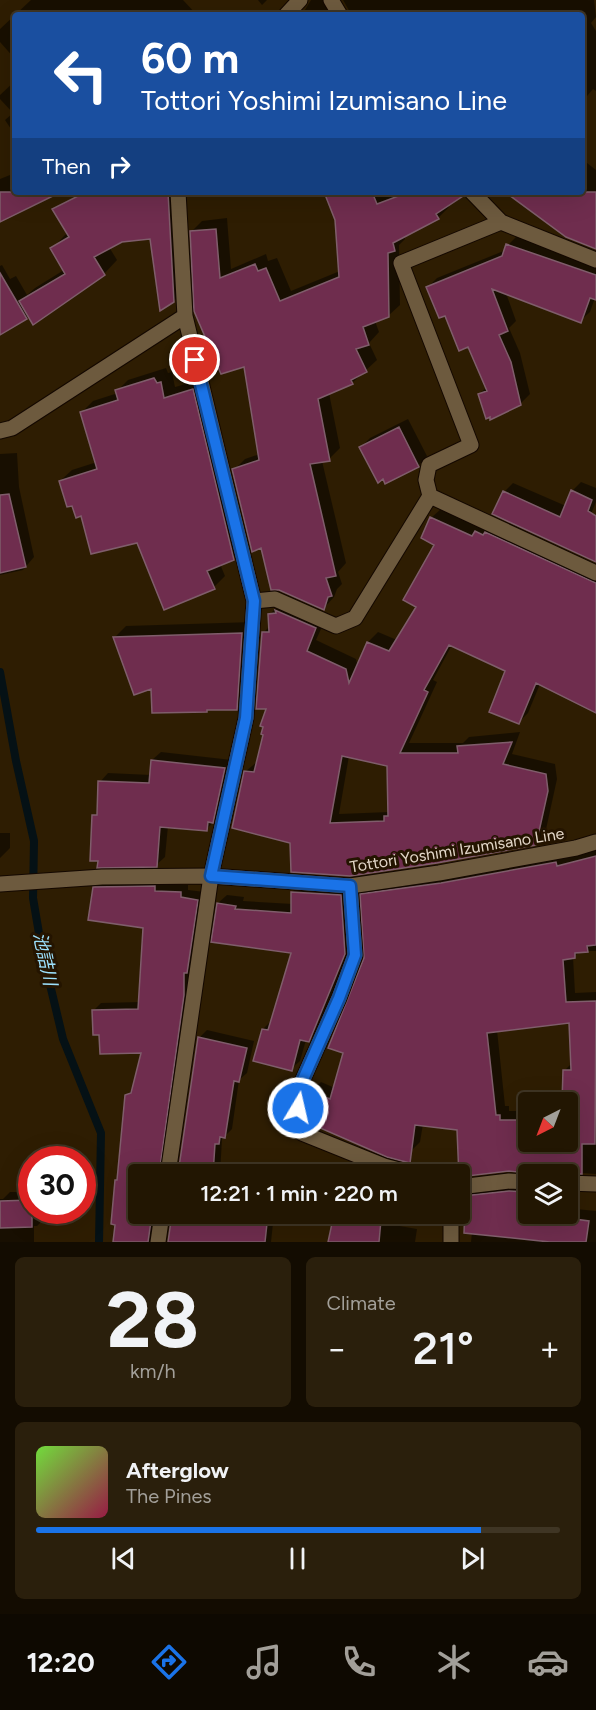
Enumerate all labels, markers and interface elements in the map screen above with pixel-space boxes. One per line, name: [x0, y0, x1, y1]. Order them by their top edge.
text: 60 m: [141, 33, 239, 84]
icon: left: [42, 36, 120, 114]
text: Tottori Yoshimi Izumisano Line: [141, 84, 507, 117]
icon: right: [103, 150, 136, 183]
text: Then: [42, 153, 91, 180]
pin: [169, 334, 220, 385]
icon: arrive: [178, 343, 211, 376]
street label: Tottori Yoshimi Izumisano Line: [348, 824, 566, 876]
water label: 池詰川: [29, 930, 62, 990]
position arrow: [266, 1076, 330, 1140]
north arrow: [518, 1092, 578, 1152]
map controls: [518, 1092, 578, 1224]
speed limit sign: 30: [18, 1146, 96, 1224]
button: layers: [518, 1164, 578, 1224]
text: 12:21 · 1 min · 220 m: [200, 1180, 398, 1207]
text: 28: [106, 1273, 199, 1367]
text: Climate: [327, 1291, 396, 1315]
text: 21°: [413, 1321, 474, 1375]
text: −: [327, 1329, 347, 1368]
text: +: [539, 1329, 560, 1368]
text: km/h: [130, 1359, 176, 1383]
text: Afterglow: [126, 1457, 229, 1484]
text: The Pines: [126, 1484, 212, 1508]
icon: previous: [107, 1542, 140, 1575]
icon: pause: [281, 1542, 314, 1575]
icon: next: [456, 1542, 489, 1575]
icon: directions: [148, 1641, 190, 1683]
icon: music: [243, 1641, 285, 1683]
icon: phone: [338, 1641, 380, 1683]
icon: climate: [433, 1641, 475, 1683]
icon: car: [527, 1641, 569, 1683]
text: 12:20: [26, 1646, 95, 1679]

